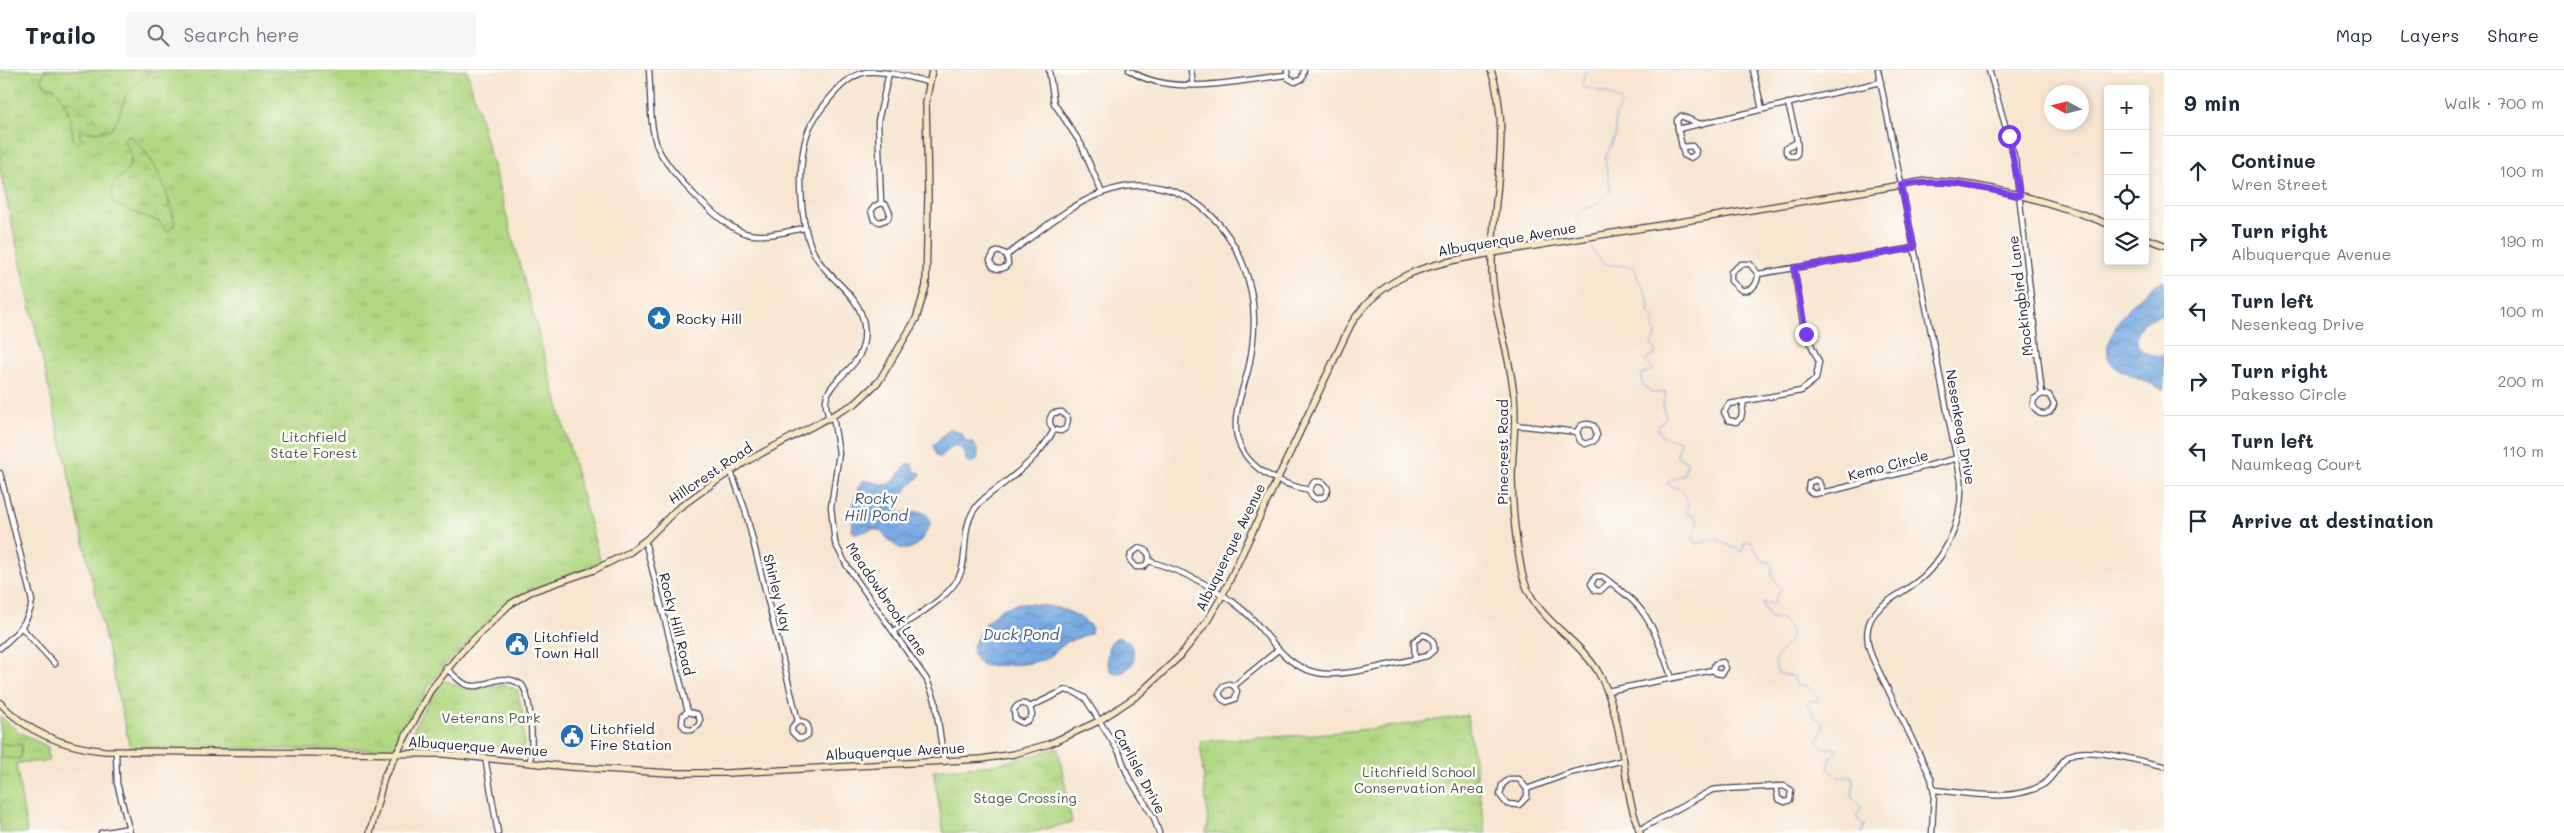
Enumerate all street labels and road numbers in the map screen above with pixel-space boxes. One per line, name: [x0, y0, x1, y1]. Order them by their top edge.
street label: Albuquerque Avenue: [1436, 217, 1578, 261]
street label: Mockingbird Lane: [2003, 235, 2037, 357]
street label: Nesenkeag Drive: [1942, 368, 1980, 486]
street label: Pinecrest Road: [1493, 399, 1512, 505]
street label: Hillcrest Road: [664, 438, 756, 508]
street label: Kemo Circle: [1846, 445, 1930, 485]
street label: Albuquerque Avenue: [1191, 480, 1269, 614]
street label: Meadowbrook Lane: [842, 538, 932, 660]
street label: Shirley Way: [759, 552, 797, 634]
street label: Rocky Hill Road: [655, 571, 699, 678]
street label: Carlisle Drive: [1110, 725, 1170, 817]
street label: Albuquerque Avenue: [407, 732, 549, 760]
street label: Albuquerque Avenue: [824, 738, 966, 764]

